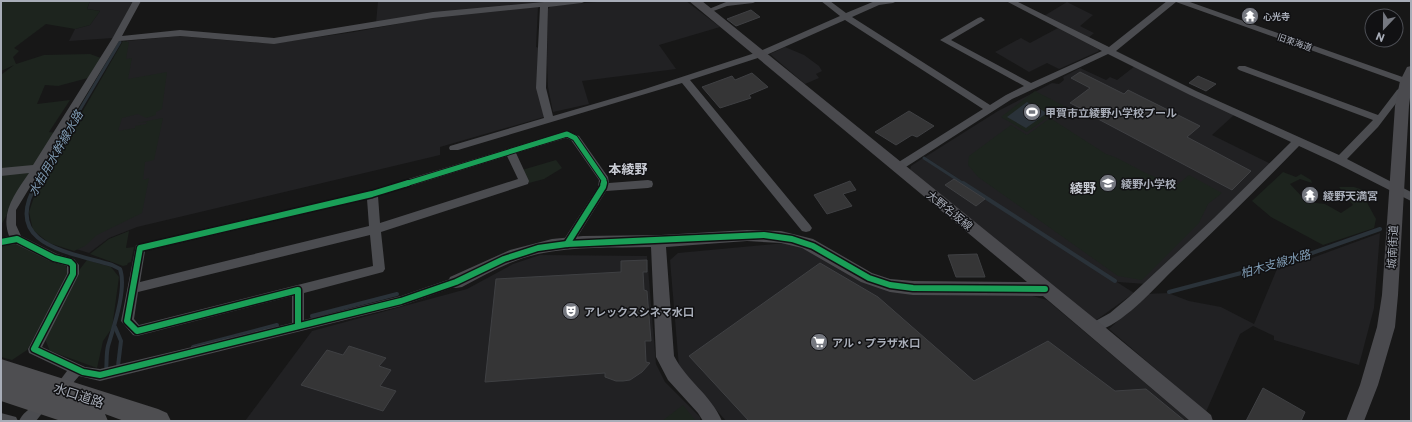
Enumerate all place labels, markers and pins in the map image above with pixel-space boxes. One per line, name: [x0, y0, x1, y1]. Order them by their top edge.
temple icon: 心光寺: [1240, 6, 1260, 26]
place label: 心光寺: [1263, 11, 1290, 22]
sports icon: 甲賀市立綾野小学校プール: [1022, 102, 1042, 122]
place label: 甲賀市立綾野小学校プール: [1045, 106, 1177, 119]
school or university icon: 綾野小学校: [1098, 173, 1118, 193]
place label: 綾野小学校: [1121, 177, 1176, 190]
temple icon: 綾野天満宮: [1300, 185, 1320, 205]
place label: 綾野天満宮: [1323, 189, 1378, 202]
theatre icon: アレックスシネマ水口: [561, 301, 581, 321]
place label: アレックスシネマ水口: [584, 305, 694, 318]
supermarket icon: アル・プラザ水口: [809, 332, 829, 352]
place label: アル・プラザ水口: [832, 336, 920, 349]

